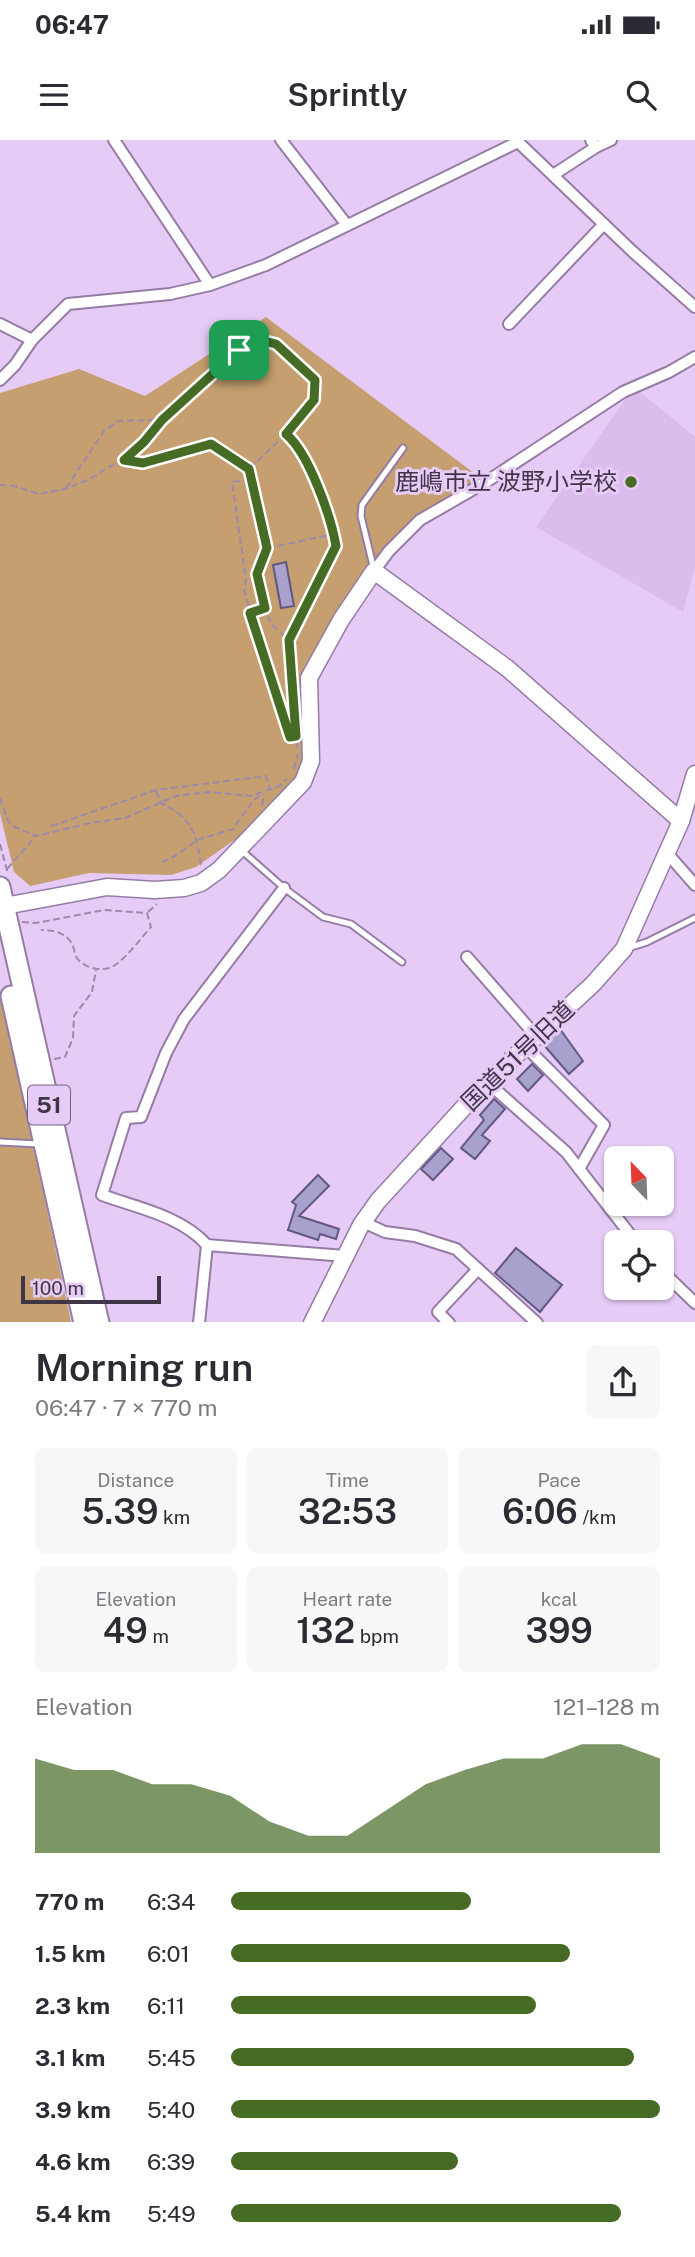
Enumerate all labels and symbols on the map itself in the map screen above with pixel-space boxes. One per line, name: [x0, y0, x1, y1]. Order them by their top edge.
pin: [209, 320, 269, 380]
place label: 鹿嶋市立 波野小学校: [395, 467, 617, 495]
marker: 鹿嶋市立 波野小学校: [623, 474, 639, 490]
street label: 国道51号旧道: [455, 995, 579, 1116]
road number: 51: [28, 1086, 70, 1124]
north arrow: [604, 1146, 674, 1216]
scale bar: [21, 1274, 161, 1305]

